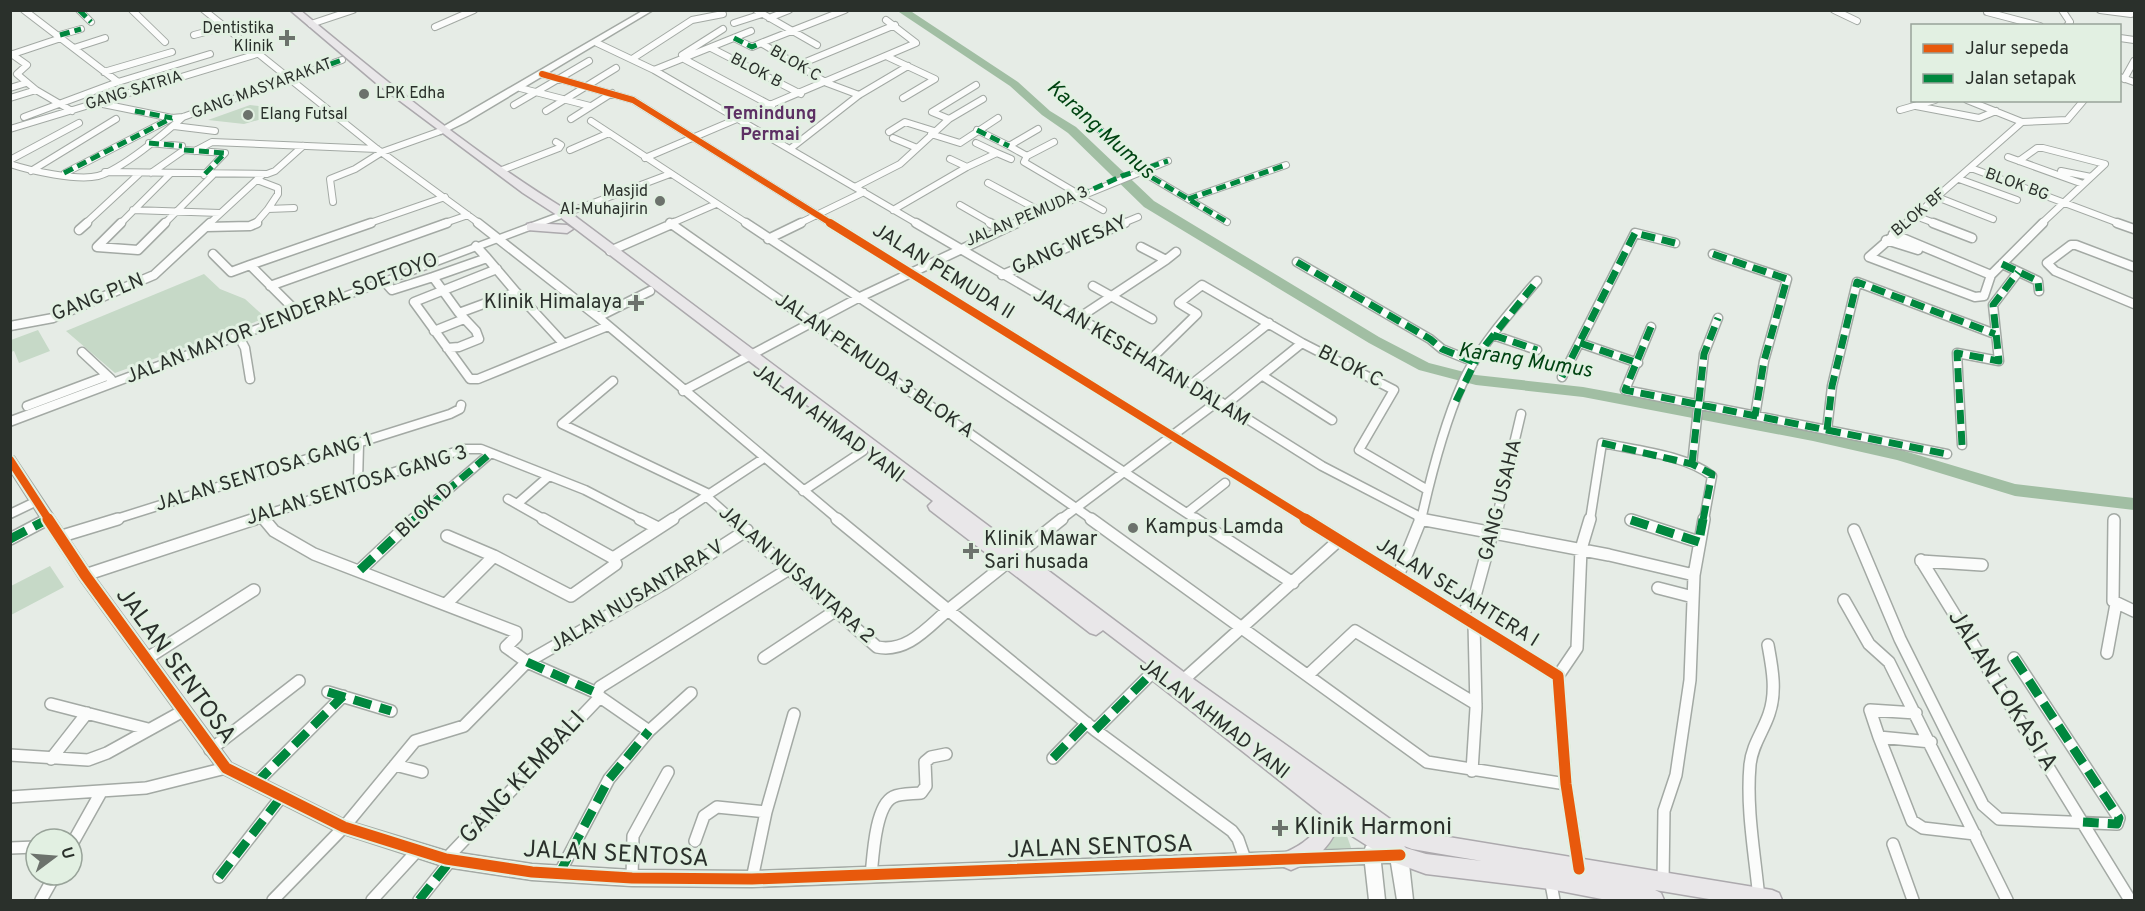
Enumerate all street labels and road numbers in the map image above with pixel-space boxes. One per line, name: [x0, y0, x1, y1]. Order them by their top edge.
street label: BLOK C: [766, 41, 824, 87]
street label: BLOK B: [727, 49, 785, 93]
street label: GANG MASYARAKAT: [189, 54, 335, 124]
street label: GANG SATRIA: [83, 67, 185, 115]
street label: BLOK BG: [1982, 164, 2052, 206]
street label: JALAN PEMUDA 3: [963, 182, 1091, 252]
street label: BLOK BF: [1888, 185, 1950, 241]
street label: GANG WESAY: [1008, 210, 1132, 282]
street label: JALAN PEMUDA II: [867, 218, 1019, 326]
street label: JALAN MAYOR JENDERAL SOETOYO: [122, 247, 442, 391]
street label: GANG PLN: [48, 268, 148, 328]
street label: JALAN KESEHATAN DALAM: [1028, 283, 1254, 433]
street label: JALAN PEMUDA 3 BLOK A: [769, 287, 979, 445]
street label: BLOK C: [1313, 340, 1387, 394]
street label: JALAN AHMAD YANI: [747, 358, 909, 490]
street label: JALAN SENTOSA GANG 1: [152, 428, 376, 518]
street label: GANG USAHA: [1473, 436, 1529, 564]
street label: JALAN SENTOSA GANG 3: [243, 440, 471, 532]
street label: BLOK D: [390, 478, 460, 544]
street label: JALAN NUSANTARA 2: [713, 500, 879, 650]
street label: JALAN SEJAHTERA I: [1371, 532, 1543, 654]
street label: JALAN NUSANTARA V: [545, 535, 729, 659]
street label: JALAN SENTOSA: [108, 582, 242, 750]
street label: JALAN LOKASI A: [1940, 605, 2064, 777]
street label: JALAN AHMAD YANI: [1134, 652, 1294, 786]
street label: GANG KEMBALI: [454, 705, 592, 851]
street label: JALAN SENTOSA: [1006, 830, 1194, 866]
street label: JALAN SENTOSA: [522, 835, 710, 875]

